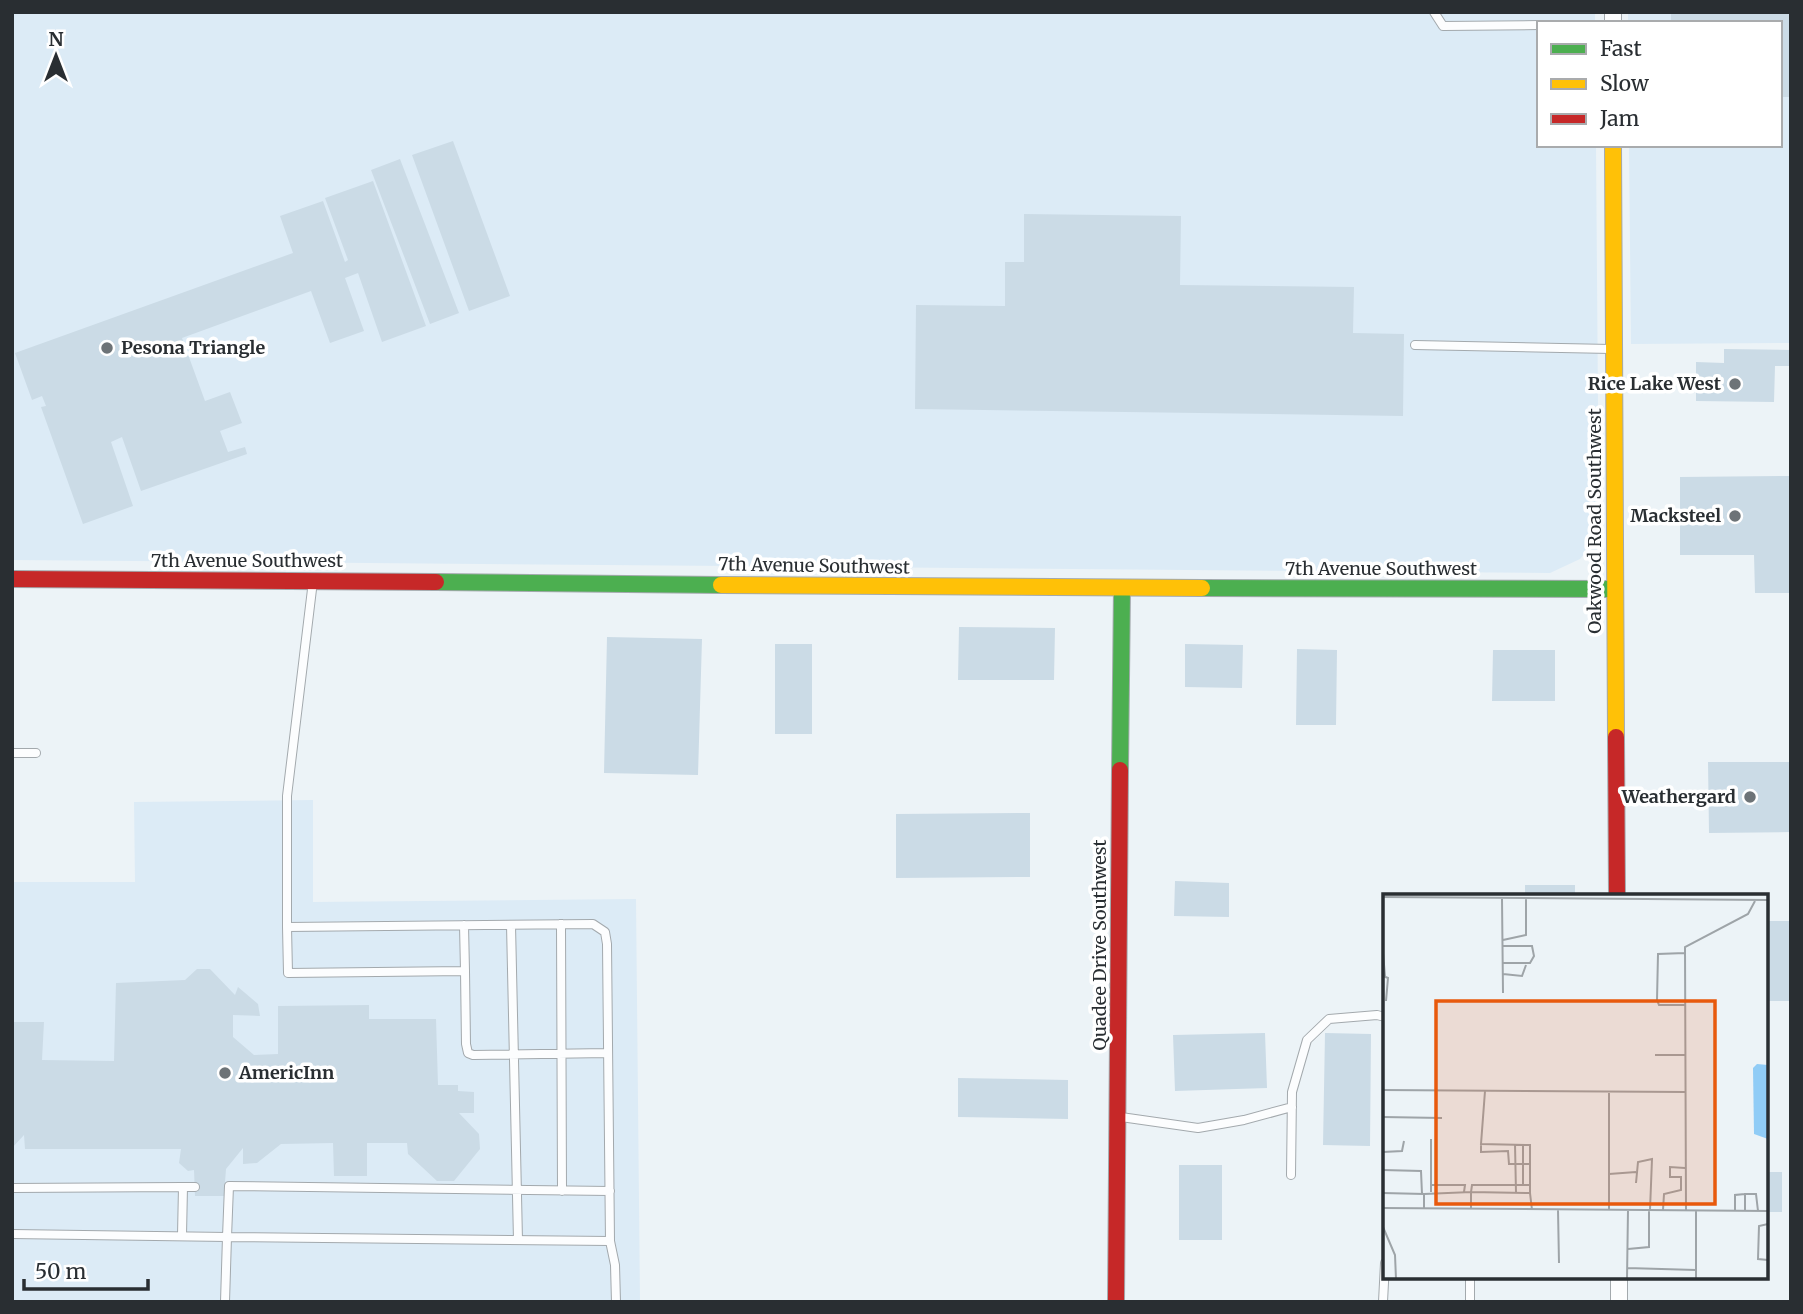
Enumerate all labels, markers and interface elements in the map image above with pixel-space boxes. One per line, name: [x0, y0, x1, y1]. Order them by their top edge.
north arrow: [21, 21, 91, 91]
legend: [1537, 21, 1782, 147]
text: N: [48, 27, 64, 51]
text: Fast: [1600, 35, 1642, 62]
text: Slow: [1600, 70, 1649, 97]
text: Jam: [1599, 105, 1639, 132]
place label: Pesona Triangle: [121, 336, 265, 359]
marker: Pesona Triangle: [99, 340, 115, 356]
place label: Rice Lake West: [1588, 372, 1722, 395]
marker: Rice Lake West: [1727, 376, 1743, 392]
street label: Oakwood Road Southwest: [1583, 408, 1606, 634]
place label: Macksteel: [1630, 504, 1721, 527]
marker: Macksteel: [1727, 508, 1743, 524]
street label: 7th Avenue Southwest: [151, 549, 343, 572]
street label: 7th Avenue Southwest: [718, 552, 910, 579]
street label: 7th Avenue Southwest: [1285, 557, 1477, 580]
place label: Weathergard: [1621, 785, 1736, 808]
marker: Weathergard: [1742, 789, 1758, 805]
street label: Quadee Drive Southwest: [1088, 839, 1111, 1051]
inset map: [1383, 894, 1768, 1279]
place label: AmericInn: [238, 1061, 334, 1084]
marker: AmericInn: [217, 1065, 233, 1081]
scale bar: [24, 1248, 149, 1292]
text: 50 m: [35, 1258, 86, 1285]

